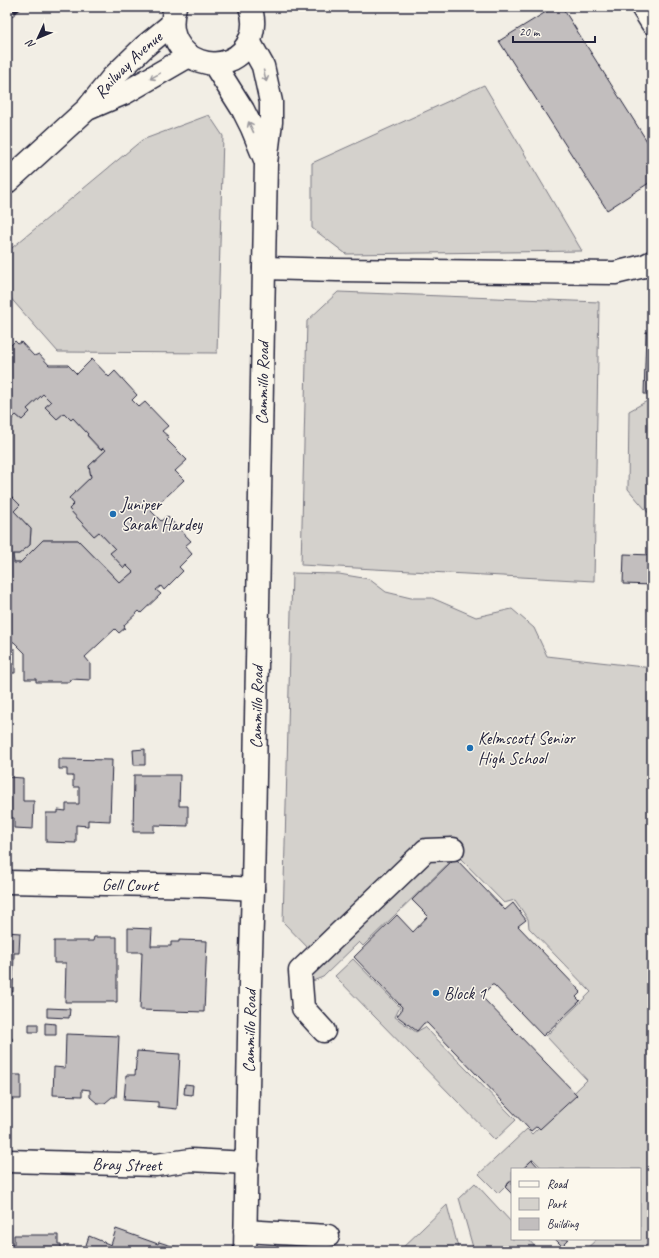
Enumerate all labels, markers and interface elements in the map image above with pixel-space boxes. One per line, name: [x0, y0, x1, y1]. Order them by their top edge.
north arrow: [18, 18, 58, 58]
scale bar: [513, 18, 595, 44]
text: 20 m: [519, 24, 541, 40]
street label: Railway Avenue: [90, 25, 167, 102]
text: N: [22, 36, 38, 52]
one-way arrow: [262, 70, 269, 83]
one-way arrow: [149, 72, 161, 80]
one-way arrow: [247, 121, 254, 133]
street label: Cammillo Road: [251, 338, 273, 425]
place label: Juniper Sarah Hardey: [120, 494, 203, 535]
marker: Juniper Sarah Hardey: [108, 509, 118, 519]
street label: Cammillo Road: [245, 662, 268, 749]
place label: Kelmscott Senior High School: [478, 728, 577, 769]
marker: Kelmscott Senior High School: [465, 743, 475, 753]
street label: Gell Court: [102, 873, 161, 896]
place label: Block 1: [444, 983, 487, 1004]
street label: Cammillo Road: [238, 986, 260, 1073]
marker: Block 1: [431, 988, 441, 998]
street label: Bray Street: [92, 1153, 165, 1176]
legend: [511, 1168, 641, 1240]
text: Road: [547, 1176, 569, 1192]
text: Park: [547, 1196, 568, 1212]
text: Building: [547, 1216, 579, 1232]

